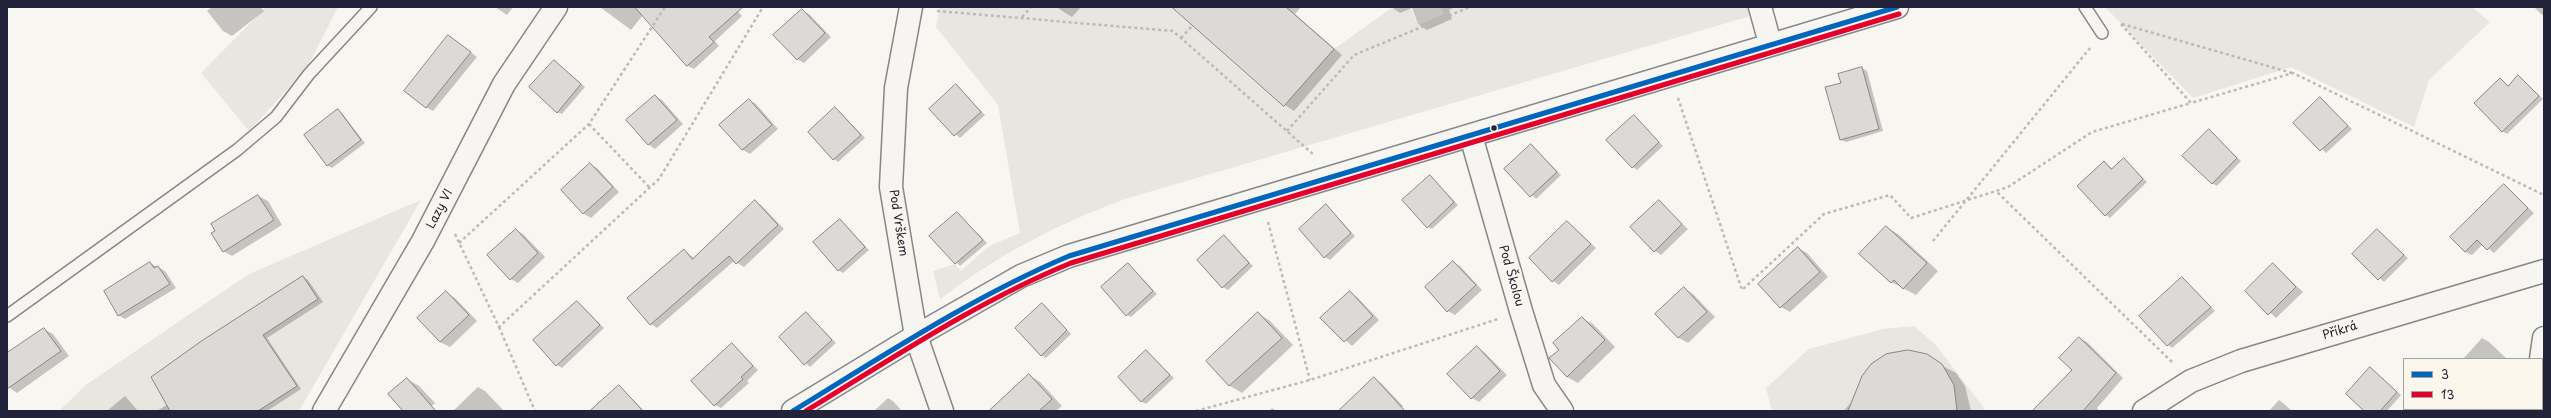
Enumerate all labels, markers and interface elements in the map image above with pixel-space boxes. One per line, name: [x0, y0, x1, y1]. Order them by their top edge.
unlabelled marker: [1489, 123, 1499, 133]
street label: Lazy VI: [424, 187, 456, 231]
street label: Pod Vrškem: [886, 189, 910, 257]
street label: Pod Školou: [1495, 244, 1527, 308]
street label: Příkrá: [2321, 319, 2359, 343]
legend: [2403, 358, 2543, 410]
text: 3: [2441, 365, 2449, 383]
text: 13: [2441, 385, 2454, 403]

